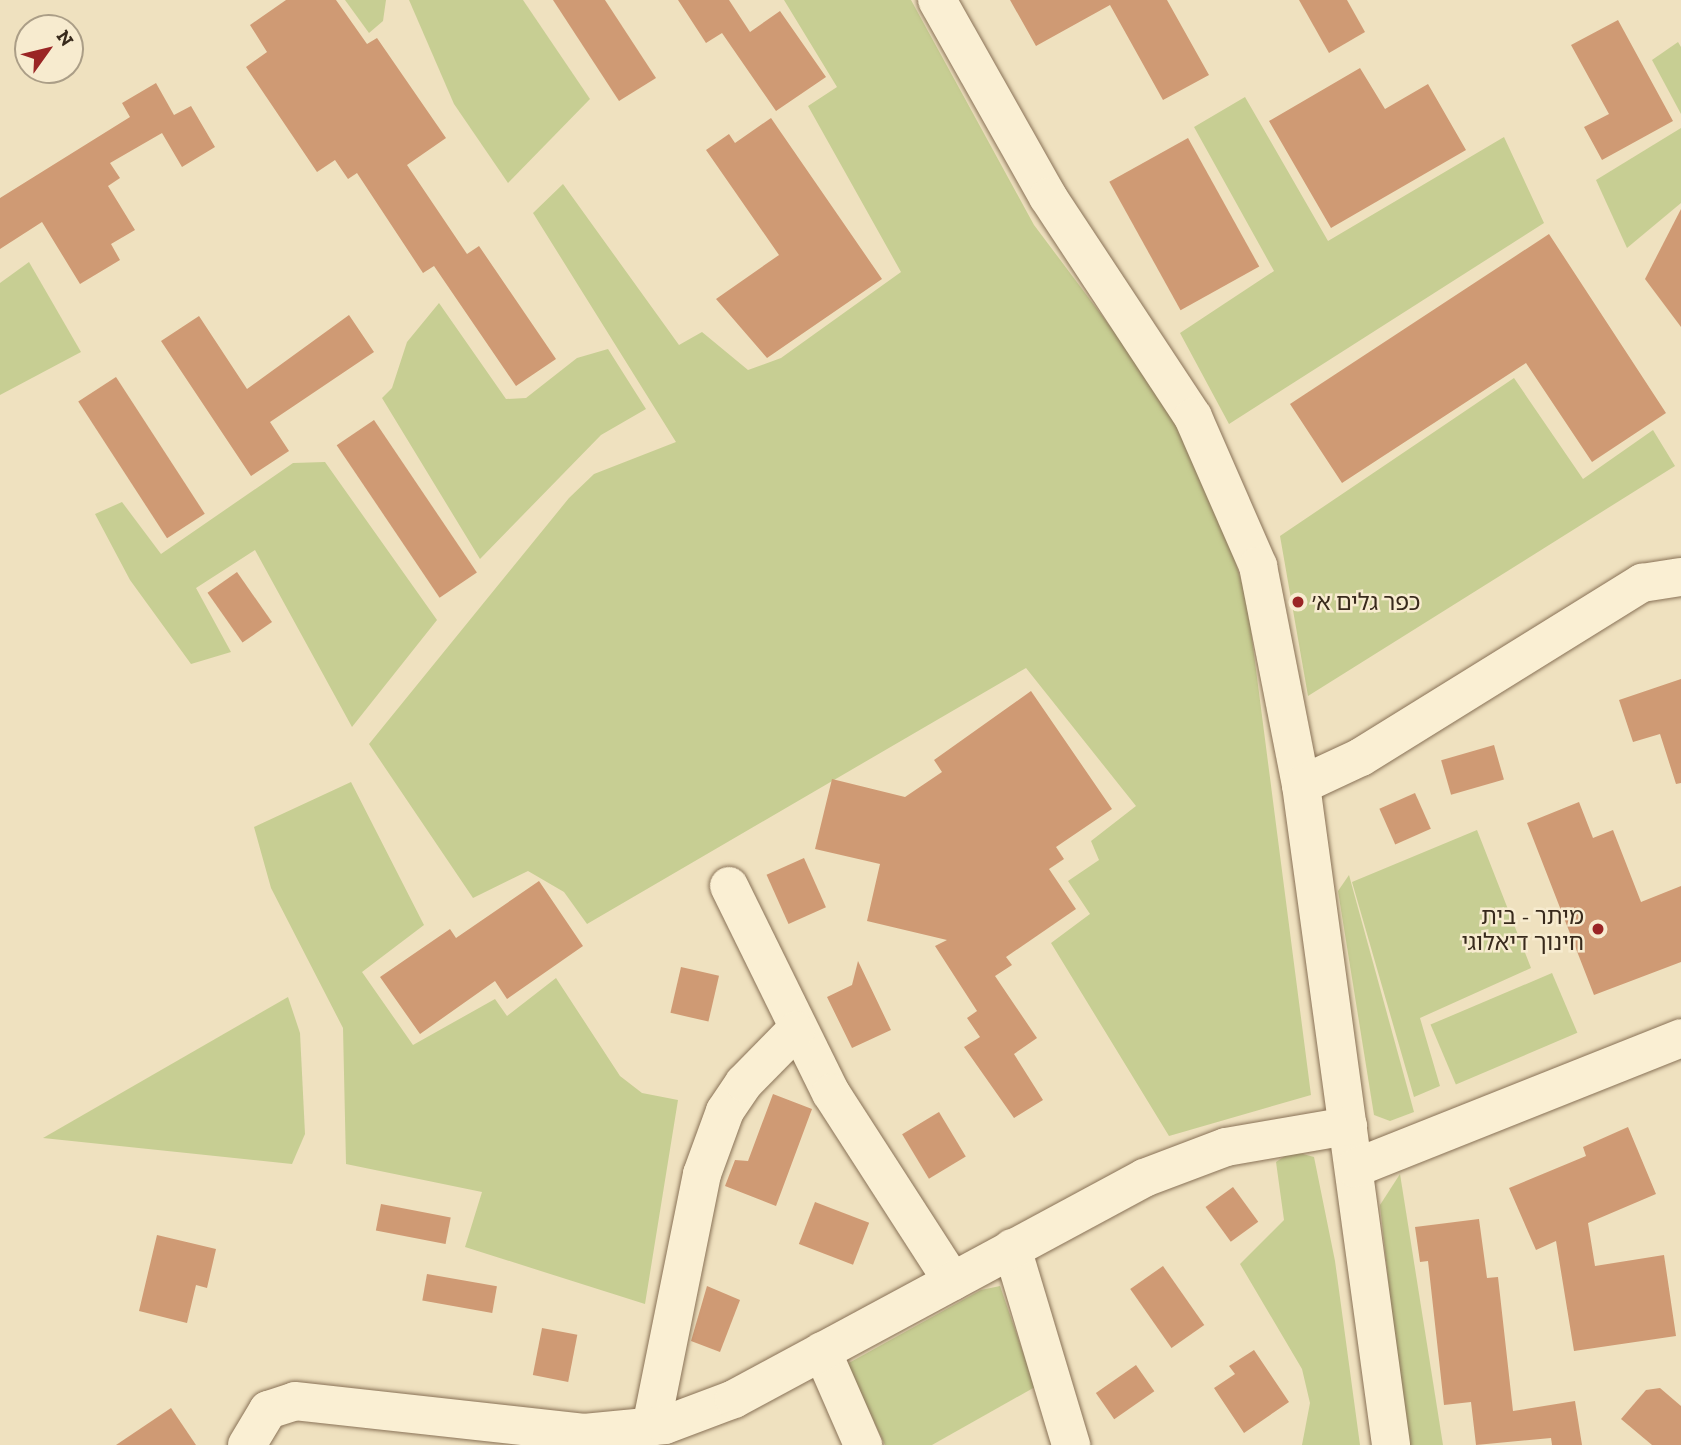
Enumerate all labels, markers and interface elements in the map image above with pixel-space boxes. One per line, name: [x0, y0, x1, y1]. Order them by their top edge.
north arrow: [14, 14, 84, 84]
text: N: [52, 26, 79, 51]
place label: כפר גלים א׳: [1312, 588, 1420, 616]
marker: כפר גלים א׳: [1290, 594, 1306, 610]
place label: מיתר - בית חינוך דיאלוגי: [1461, 902, 1584, 956]
marker: מיתר - בית חינוך דיאלוגי: [1590, 921, 1606, 937]

